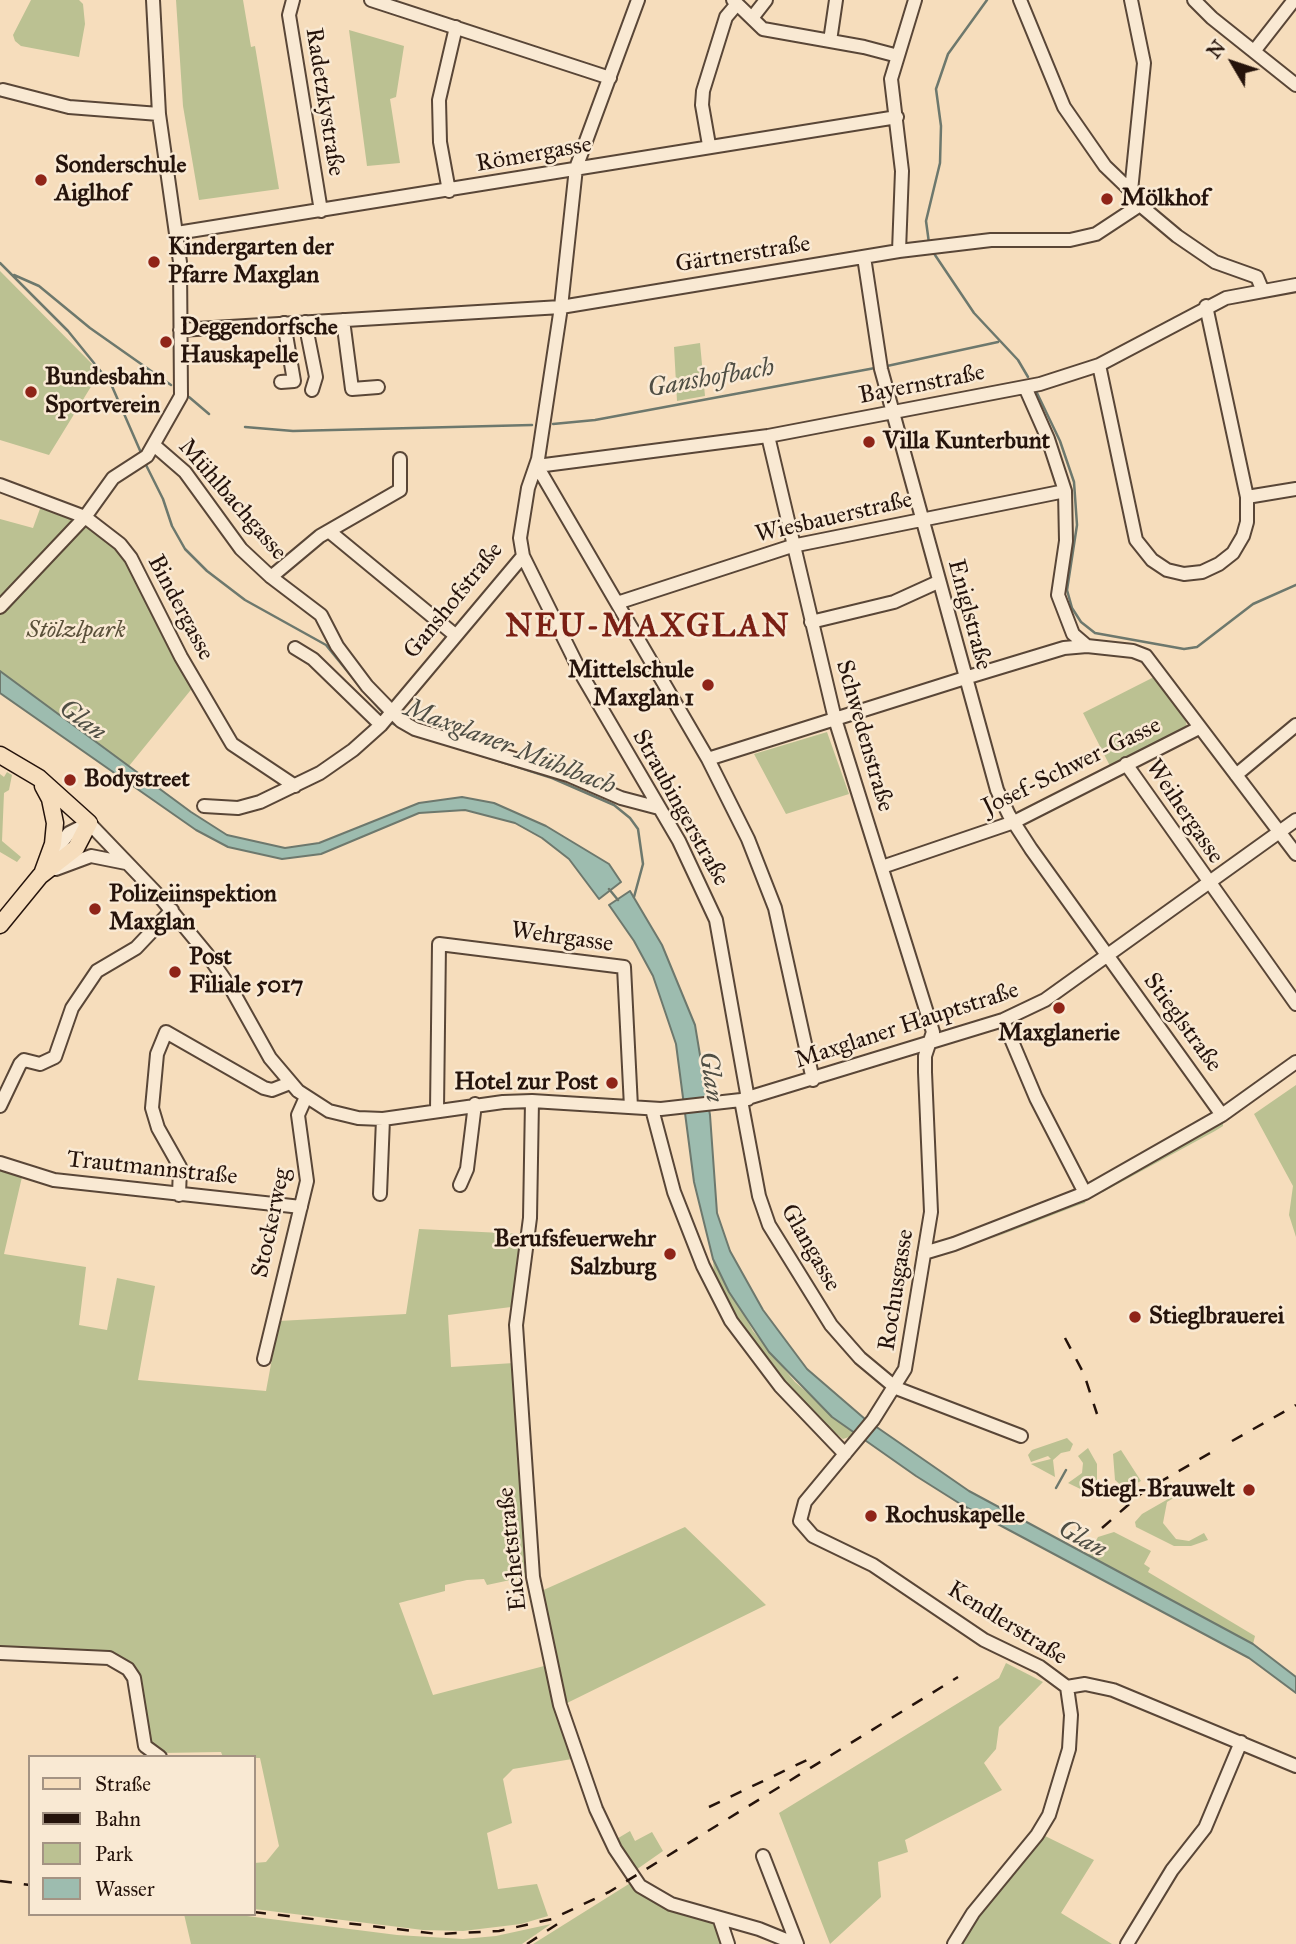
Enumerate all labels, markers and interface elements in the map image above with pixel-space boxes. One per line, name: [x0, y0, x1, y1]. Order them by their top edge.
street label: Radetzkystraße: [298, 26, 350, 178]
north arrow: [1198, 28, 1268, 98]
text: N: [1202, 36, 1230, 63]
street label: Römergasse: [474, 131, 594, 179]
place label: Sonderschule Aiglhof: [55, 152, 186, 208]
marker: Sonderschule Aiglhof: [33, 172, 49, 188]
place label: Mölkhof: [1121, 185, 1209, 213]
marker: Mölkhof: [1099, 191, 1115, 207]
street label: Gärtnerstraße: [674, 230, 812, 280]
place label: Kindergarten der Pfarre Maxglan: [168, 234, 334, 290]
marker: Kindergarten der Pfarre Maxglan: [146, 254, 162, 270]
place label: Deggendorfsche Hauskapelle: [180, 314, 338, 370]
marker: Deggendorfsche Hauskapelle: [158, 334, 174, 350]
water label: Ganshofbach: [645, 352, 777, 406]
street label: Bayernstraße: [857, 359, 987, 411]
place label: Bundesbahn Sportverein: [45, 364, 166, 420]
marker: Bundesbahn Sportverein: [23, 384, 39, 400]
place label: Villa Kunterbunt: [883, 428, 1050, 456]
street label: Mühlbachgasse: [172, 433, 292, 567]
marker: Villa Kunterbunt: [861, 434, 877, 450]
street label: Wiesbauerstraße: [753, 486, 915, 550]
street label: Ganshofstraße: [398, 537, 510, 665]
street label: Bindergasse: [140, 550, 220, 666]
street label: Eniglstraße: [940, 557, 998, 673]
district label: NEU-MAXGLAN: [507, 609, 789, 647]
park label: Stölzlpark: [26, 617, 126, 645]
place label: Mittelschule Maxglan 1: [568, 657, 694, 713]
street label: Schwedenstraße: [829, 657, 899, 815]
marker: Mittelschule Maxglan 1: [700, 677, 716, 693]
water label: Glan: [52, 693, 112, 749]
water label: Maxglaner Mühlbach: [400, 693, 620, 803]
street label: Josef-Schwer-Gasse: [978, 711, 1166, 823]
street label: Straubingerstraße: [625, 725, 735, 891]
street label: Weihergasse: [1139, 754, 1229, 870]
place label: Bodystreet: [84, 766, 190, 794]
marker: Bodystreet: [62, 772, 78, 788]
place label: Polizeiinspektion Maxglan: [109, 881, 277, 937]
marker: Polizeiinspektion Maxglan: [87, 901, 103, 917]
street label: Wehrgasse: [509, 917, 615, 959]
place label: Post Filiale 5017: [189, 944, 303, 1000]
marker: Post Filiale 5017: [167, 964, 183, 980]
street label: Stieglstraße: [1136, 968, 1228, 1078]
street label: Maxglaner Hauptstraße: [791, 976, 1023, 1076]
marker: Maxglanerie: [1051, 1000, 1067, 1016]
place label: Maxglanerie: [998, 1020, 1120, 1048]
water label: Glan: [691, 1050, 729, 1104]
place label: Hotel zur Post: [454, 1069, 598, 1097]
marker: Hotel zur Post: [604, 1075, 620, 1091]
street label: Trautmannstraße: [65, 1146, 239, 1192]
street label: Stockerweg: [246, 1165, 298, 1281]
street label: Glangasse: [774, 1199, 846, 1297]
place label: Berufsfeuerwehr Salzburg: [494, 1226, 656, 1282]
street label: Rochusgasse: [873, 1227, 921, 1353]
marker: Berufsfeuerwehr Salzburg: [662, 1246, 678, 1262]
place label: Stieglbrauerei: [1149, 1303, 1284, 1331]
marker: Stieglbrauerei: [1127, 1309, 1143, 1325]
place label: Stiegl-Brauwelt: [1081, 1476, 1235, 1504]
marker: Stiegl-Brauwelt: [1241, 1482, 1257, 1498]
street label: Eichetstraße: [492, 1486, 534, 1612]
place label: Rochuskapelle: [885, 1502, 1025, 1530]
marker: Rochuskapelle: [863, 1508, 879, 1524]
water label: Glan: [1052, 1514, 1112, 1566]
street label: Kendlerstraße: [942, 1576, 1072, 1672]
legend: [28, 1755, 256, 1916]
text: Straße: [95, 1771, 151, 1797]
text: Bahn: [95, 1806, 141, 1832]
text: Park: [95, 1841, 133, 1867]
text: Wasser: [95, 1876, 155, 1902]

